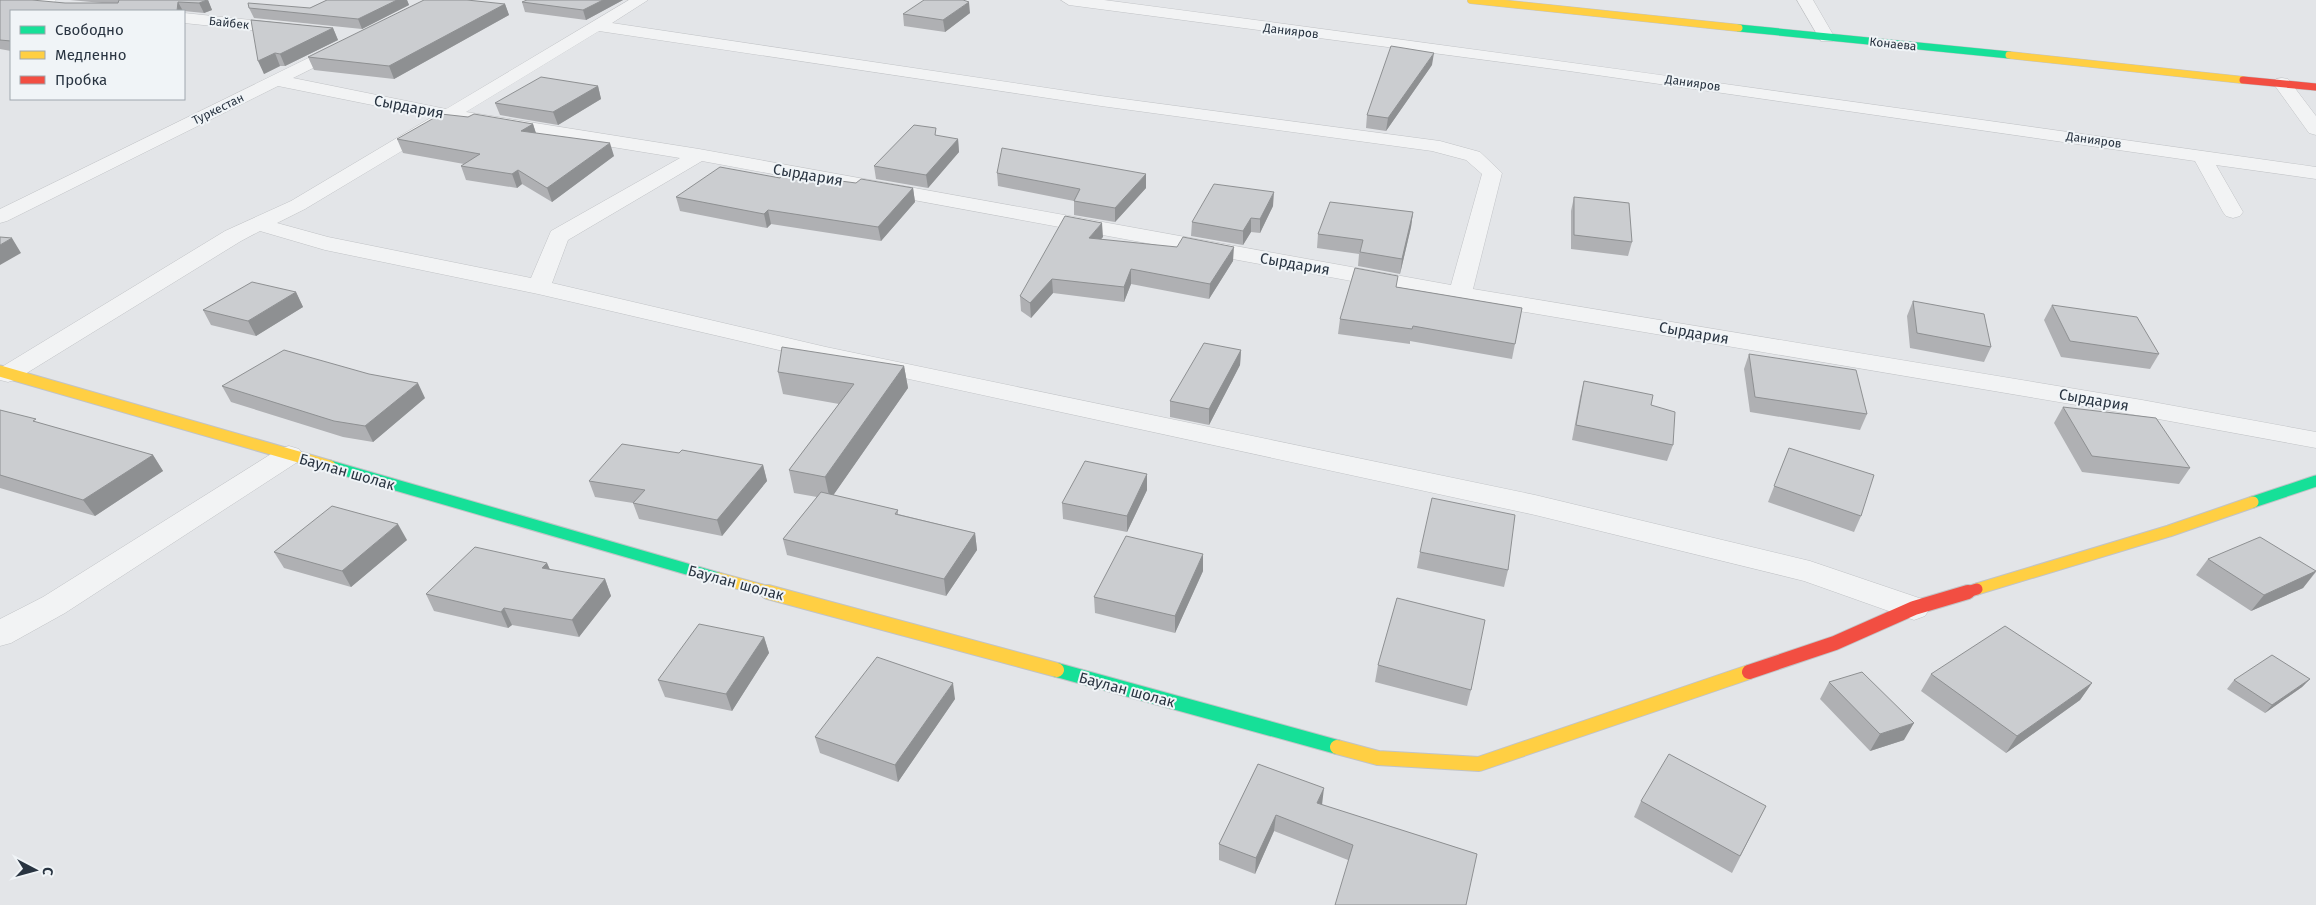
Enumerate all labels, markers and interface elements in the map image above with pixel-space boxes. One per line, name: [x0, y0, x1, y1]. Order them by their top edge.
legend: [10, 10, 185, 100]
street label: Байбек: [208, 14, 251, 32]
text: Свободно: [55, 21, 124, 39]
street label: Данияров: [1262, 21, 1320, 41]
street label: Конаева: [1869, 35, 1917, 53]
text: Медленно: [55, 46, 127, 64]
text: Пробка: [55, 71, 107, 89]
street label: Данияров: [1663, 72, 1722, 94]
street label: Туркестан: [190, 90, 246, 128]
street label: Сырдария: [373, 91, 445, 123]
street label: Данияров: [2064, 129, 2123, 151]
street label: Сырдария: [772, 160, 844, 190]
street label: Сырдария: [1259, 249, 1331, 279]
street label: Сырдария: [1658, 318, 1730, 348]
street label: Сырдария: [2058, 385, 2130, 415]
street label: Баулан шолак: [297, 450, 397, 494]
street label: Баулан шолак: [686, 562, 786, 605]
street label: Баулан шолак: [1077, 669, 1177, 712]
north arrow: [10, 845, 60, 895]
text: С: [39, 866, 56, 876]

